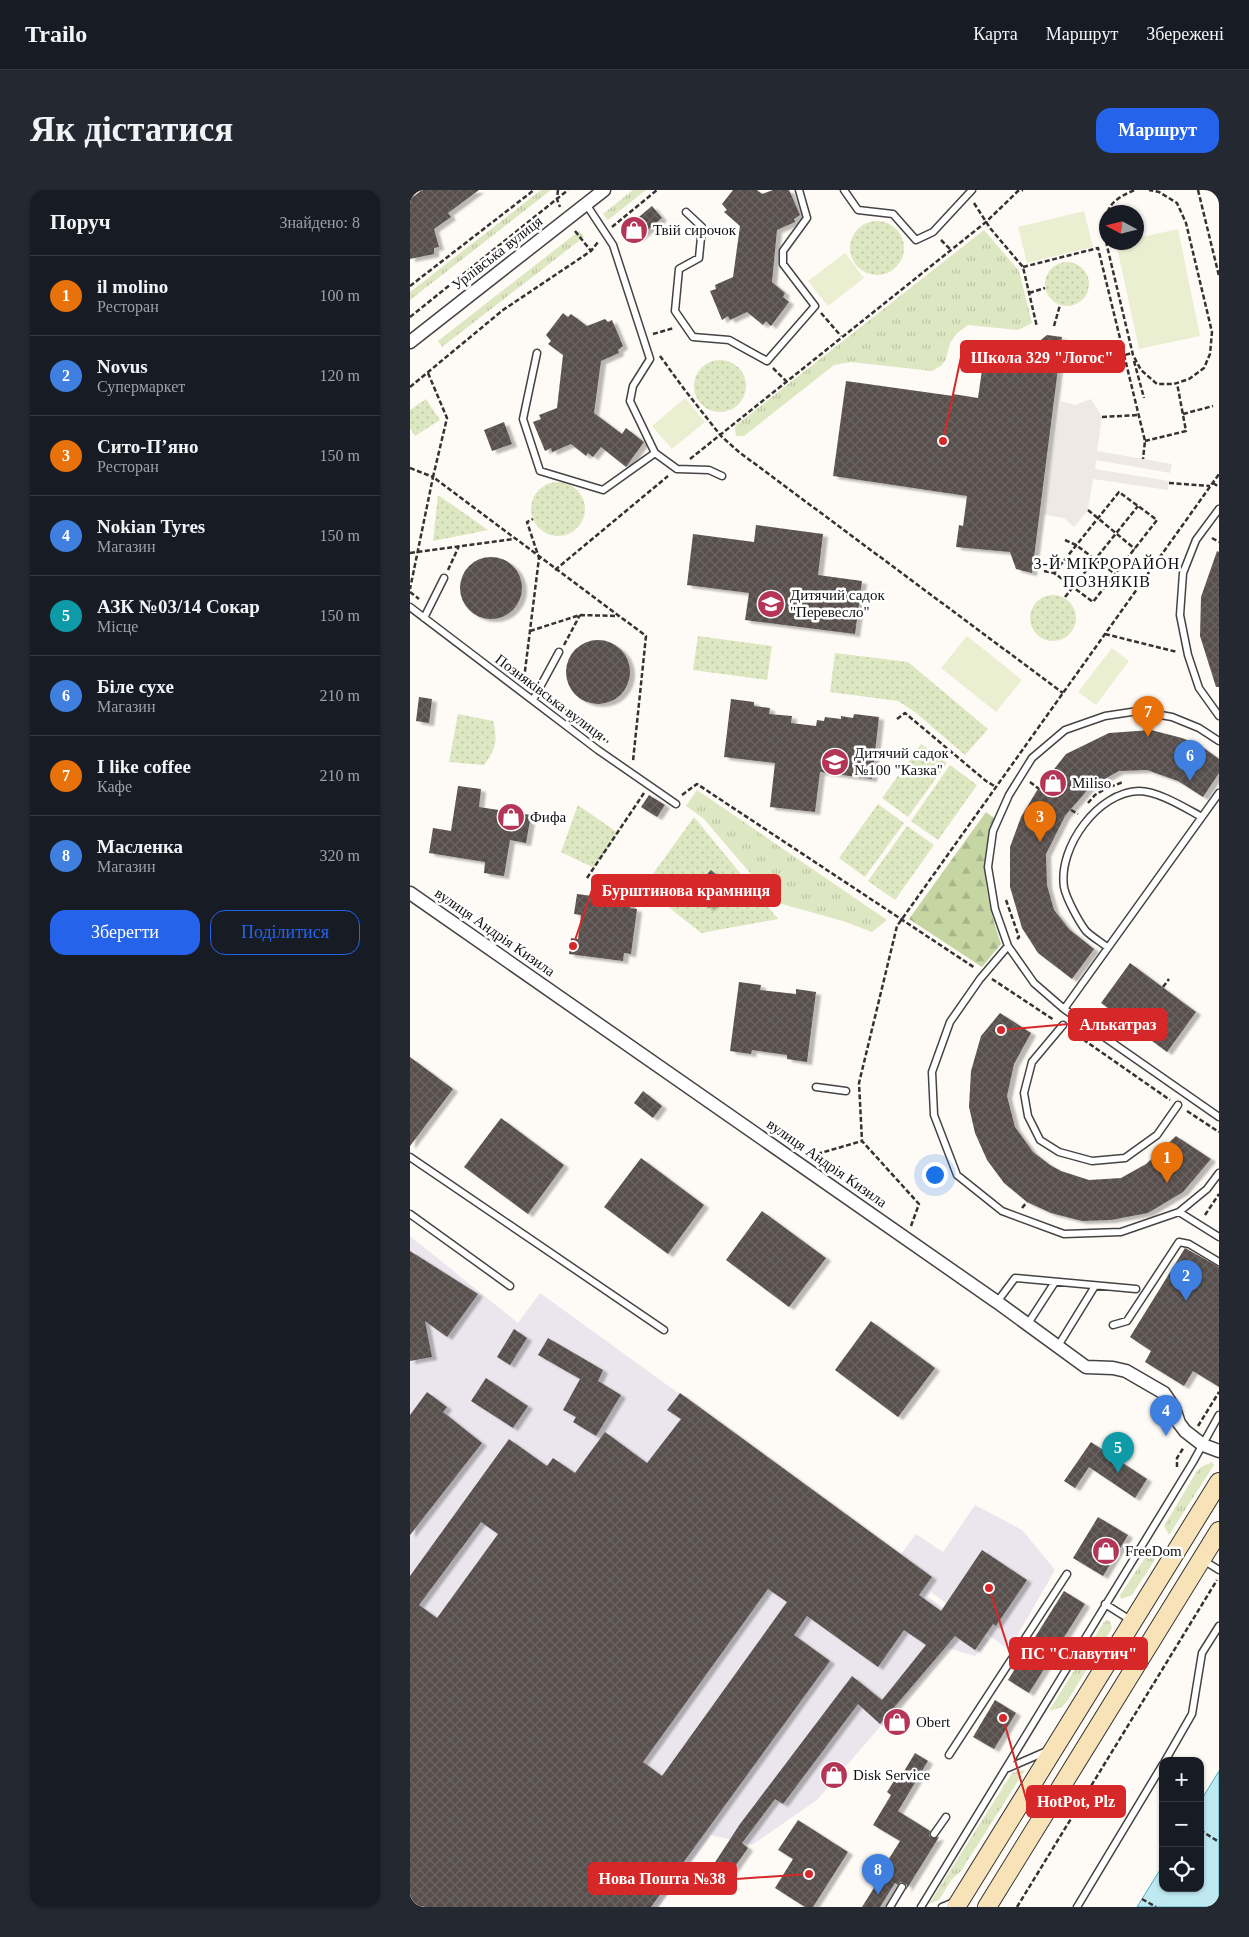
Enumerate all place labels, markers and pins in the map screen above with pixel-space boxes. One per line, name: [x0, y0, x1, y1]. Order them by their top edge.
shop icon: Твій сирочок: [619, 215, 649, 245]
place label: Твій сирочок: [653, 222, 737, 238]
callout: Школа 329 "Логос": [961, 341, 1124, 372]
place label: Дитячий садок "Перевесло": [790, 587, 885, 620]
school or university icon: Дитячий садок "Перевесло": [756, 589, 786, 619]
pin: 7: [1132, 696, 1164, 737]
pin: 6: [1174, 740, 1206, 781]
place label: Дитячий садок №100 "Казка": [854, 745, 949, 778]
school or university icon: Дитячий садок №100 "Казка": [820, 747, 850, 777]
shop icon: Miliso: [1038, 768, 1068, 798]
place label: Miliso: [1072, 775, 1111, 791]
pin: 3: [1024, 801, 1056, 842]
shop icon: Фифа: [496, 802, 526, 832]
place label: Фифа: [530, 809, 567, 825]
callout: Бурштинова крамниця: [592, 875, 780, 906]
callout: Алькатраз: [1069, 1009, 1166, 1040]
pin: 1: [1151, 1142, 1183, 1183]
pin: 2: [1170, 1260, 1202, 1301]
pin: 4: [1150, 1395, 1182, 1436]
pin: 5: [1102, 1432, 1134, 1473]
shop icon: FreeDom: [1091, 1536, 1121, 1566]
place label: FreeDom: [1125, 1543, 1182, 1559]
callout: ПС "Славутич": [1010, 1638, 1147, 1669]
shop icon: Obert: [882, 1707, 912, 1737]
place label: Obert: [916, 1714, 951, 1730]
shop icon: Disk Service: [819, 1760, 849, 1790]
place label: Disk Service: [853, 1767, 930, 1783]
callout: HotPot, Plz: [1027, 1786, 1125, 1817]
pin: 8: [862, 1854, 894, 1895]
callout: Нова Пошта №38: [589, 1863, 736, 1894]

